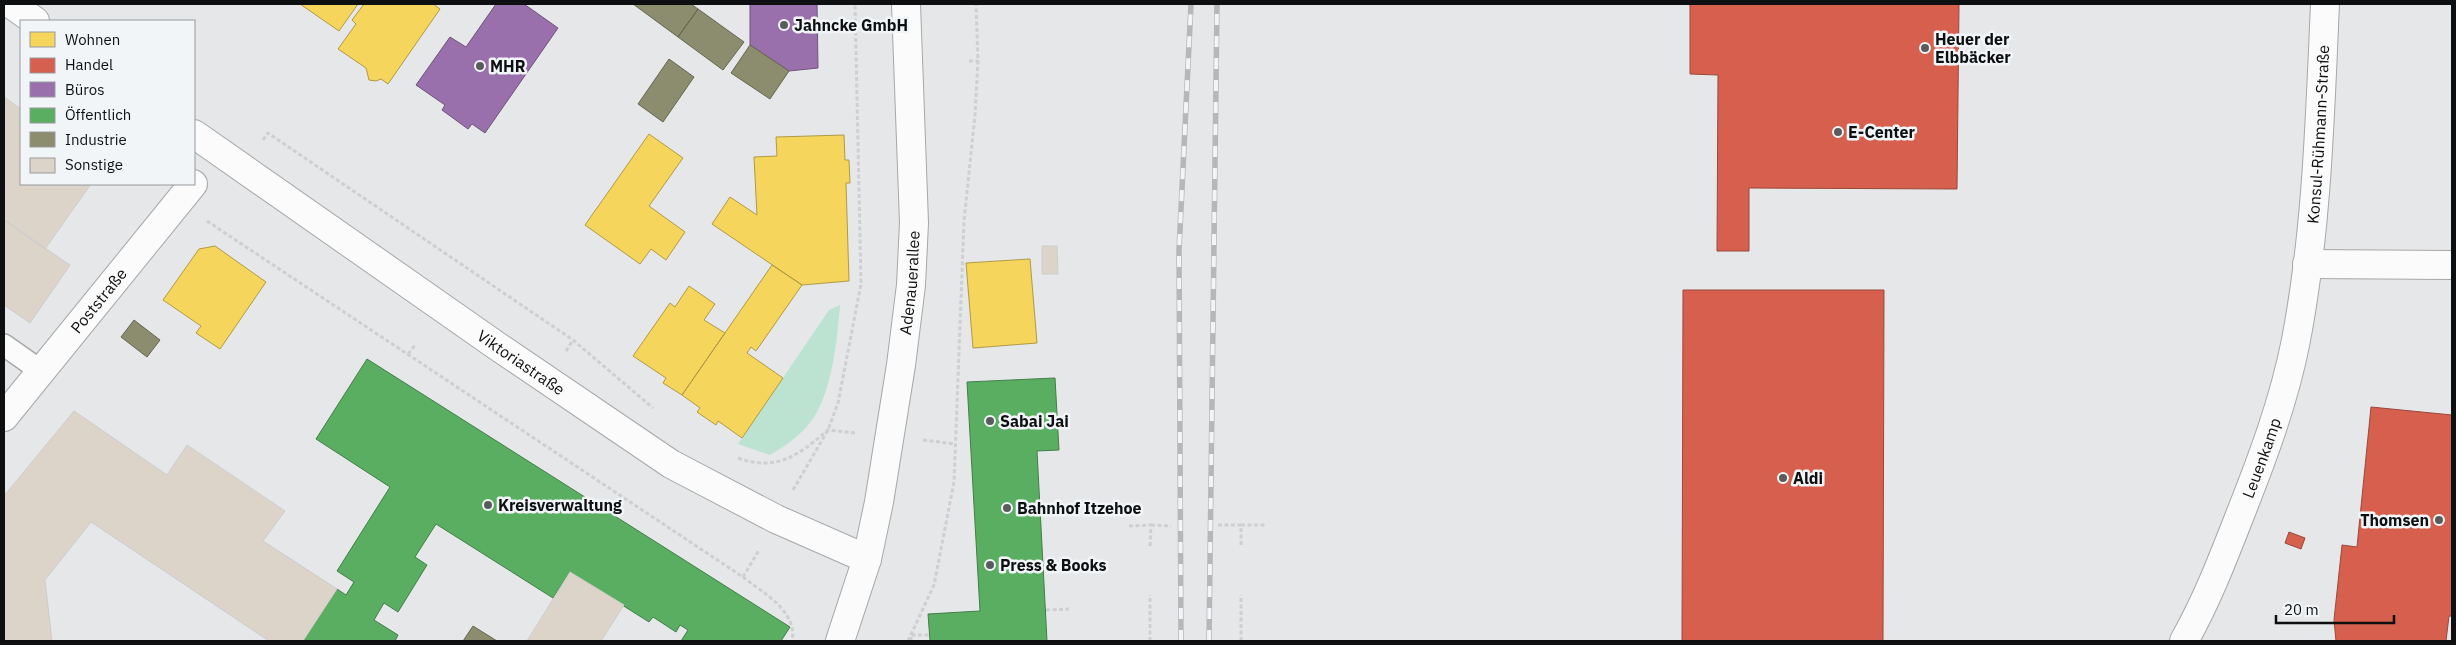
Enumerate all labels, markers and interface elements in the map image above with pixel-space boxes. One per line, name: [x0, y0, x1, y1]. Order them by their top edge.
place label: Jahncke GmbH: [794, 15, 908, 35]
marker: Jahncke GmbH: [778, 19, 790, 31]
legend: [20, 20, 195, 185]
place label: Heuer der Elbbäcker: [1935, 29, 2011, 67]
text: Wohnen: [65, 30, 120, 49]
marker: Heuer der Elbbäcker: [1919, 42, 1931, 54]
street label: Konsul-Rühmann-Straße: [2302, 44, 2333, 225]
text: Handel: [65, 55, 113, 74]
place label: MHR: [490, 56, 526, 76]
marker: MHR: [474, 60, 486, 72]
text: Büros: [65, 80, 104, 99]
text: Öffentlich: [65, 105, 131, 124]
place label: E-Center: [1848, 122, 1915, 142]
marker: E-Center: [1832, 126, 1844, 138]
text: Industrie: [65, 130, 127, 149]
text: Sonstige: [65, 155, 123, 174]
street label: Adenauerallee: [895, 230, 924, 336]
street label: Poststraße: [66, 264, 131, 337]
street label: Viktoriastraße: [474, 325, 569, 399]
place label: Sabai Jai: [1000, 411, 1069, 431]
marker: Sabai Jai: [984, 415, 996, 427]
street label: Leuenkamp: [2238, 415, 2285, 501]
place label: Aldi: [1793, 468, 1823, 488]
marker: Aldi: [1777, 472, 1789, 484]
place label: Kreisverwaltung: [498, 495, 622, 515]
place label: Bahnhof Itzehoe: [1017, 498, 1142, 518]
marker: Kreisverwaltung: [482, 499, 494, 511]
marker: Bahnhof Itzehoe: [1001, 502, 1013, 514]
place label: Thomsen: [2360, 510, 2429, 530]
marker: Thomsen: [2433, 514, 2445, 526]
place label: Press & Books: [1000, 555, 1107, 575]
marker: Press & Books: [984, 559, 996, 571]
scale bar: [2276, 592, 2394, 624]
text: 20 m: [2284, 600, 2319, 619]

